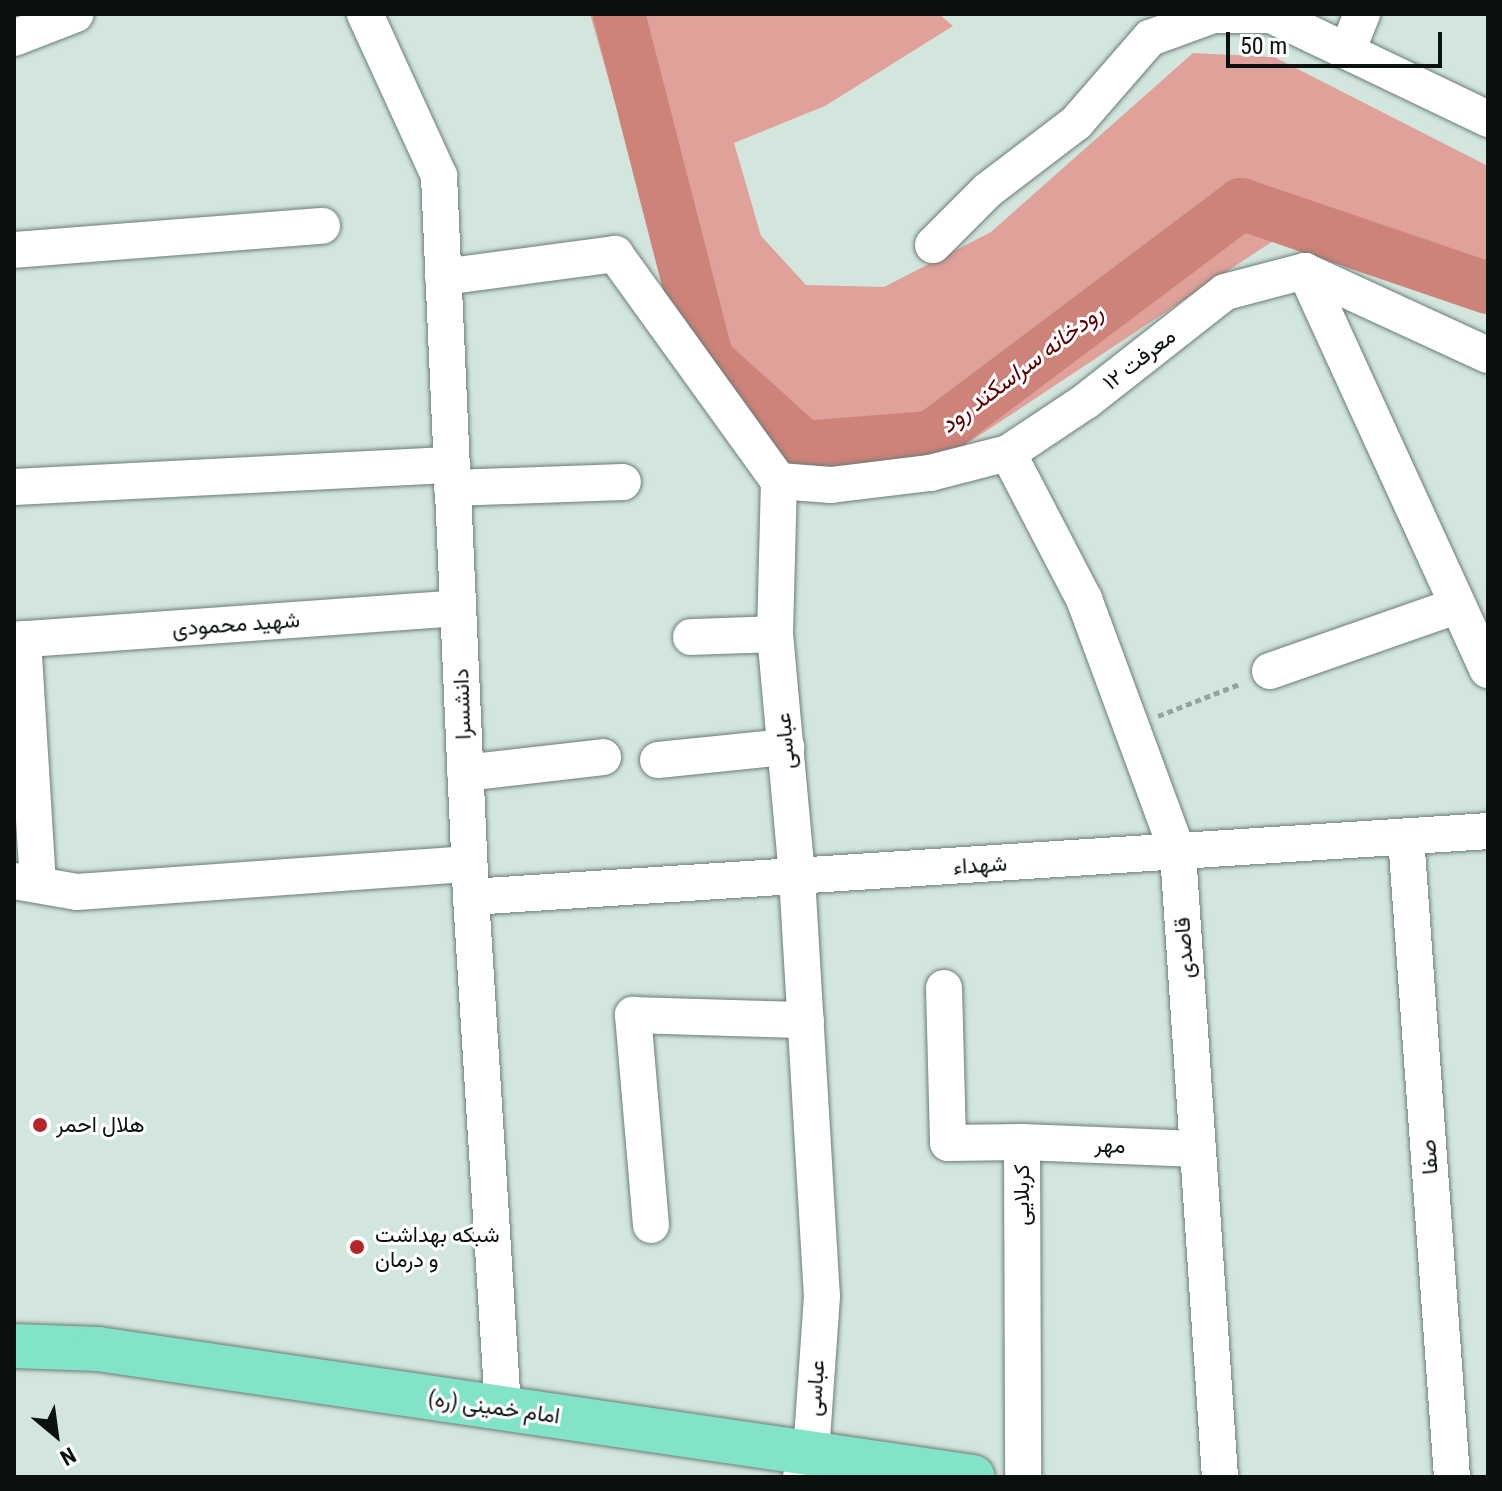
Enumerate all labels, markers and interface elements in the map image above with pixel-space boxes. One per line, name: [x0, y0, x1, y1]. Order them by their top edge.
scale bar: [1230, 16, 1446, 66]
text: 50 m: [1240, 32, 1287, 60]
water label: رودخانه سراسکند رود: [935, 298, 1109, 440]
street label: معرفت ۱۲: [1097, 323, 1181, 395]
street label: شهید محمودی: [171, 606, 301, 642]
street label: دانشسرا: [448, 668, 476, 740]
street label: عباسی: [769, 712, 801, 770]
street label: شهداء: [952, 850, 1008, 880]
street label: قاصدی: [1169, 916, 1199, 980]
place label: هلال احمر: [56, 1112, 145, 1138]
marker: هلال احمر: [31, 1116, 49, 1134]
street label: مهر: [1094, 1131, 1126, 1159]
street label: صفا: [1415, 1139, 1443, 1175]
street label: کربلایی: [1009, 1164, 1035, 1226]
place label: شبکه بهداشت و درمان: [375, 1221, 500, 1272]
marker: شبکه بهداشت و درمان: [346, 1236, 368, 1258]
street label: عباسی: [800, 1359, 830, 1417]
street label: امام خمینی (ره): [426, 1385, 562, 1429]
north arrow: [16, 1395, 96, 1475]
text: N: [56, 1442, 80, 1471]

